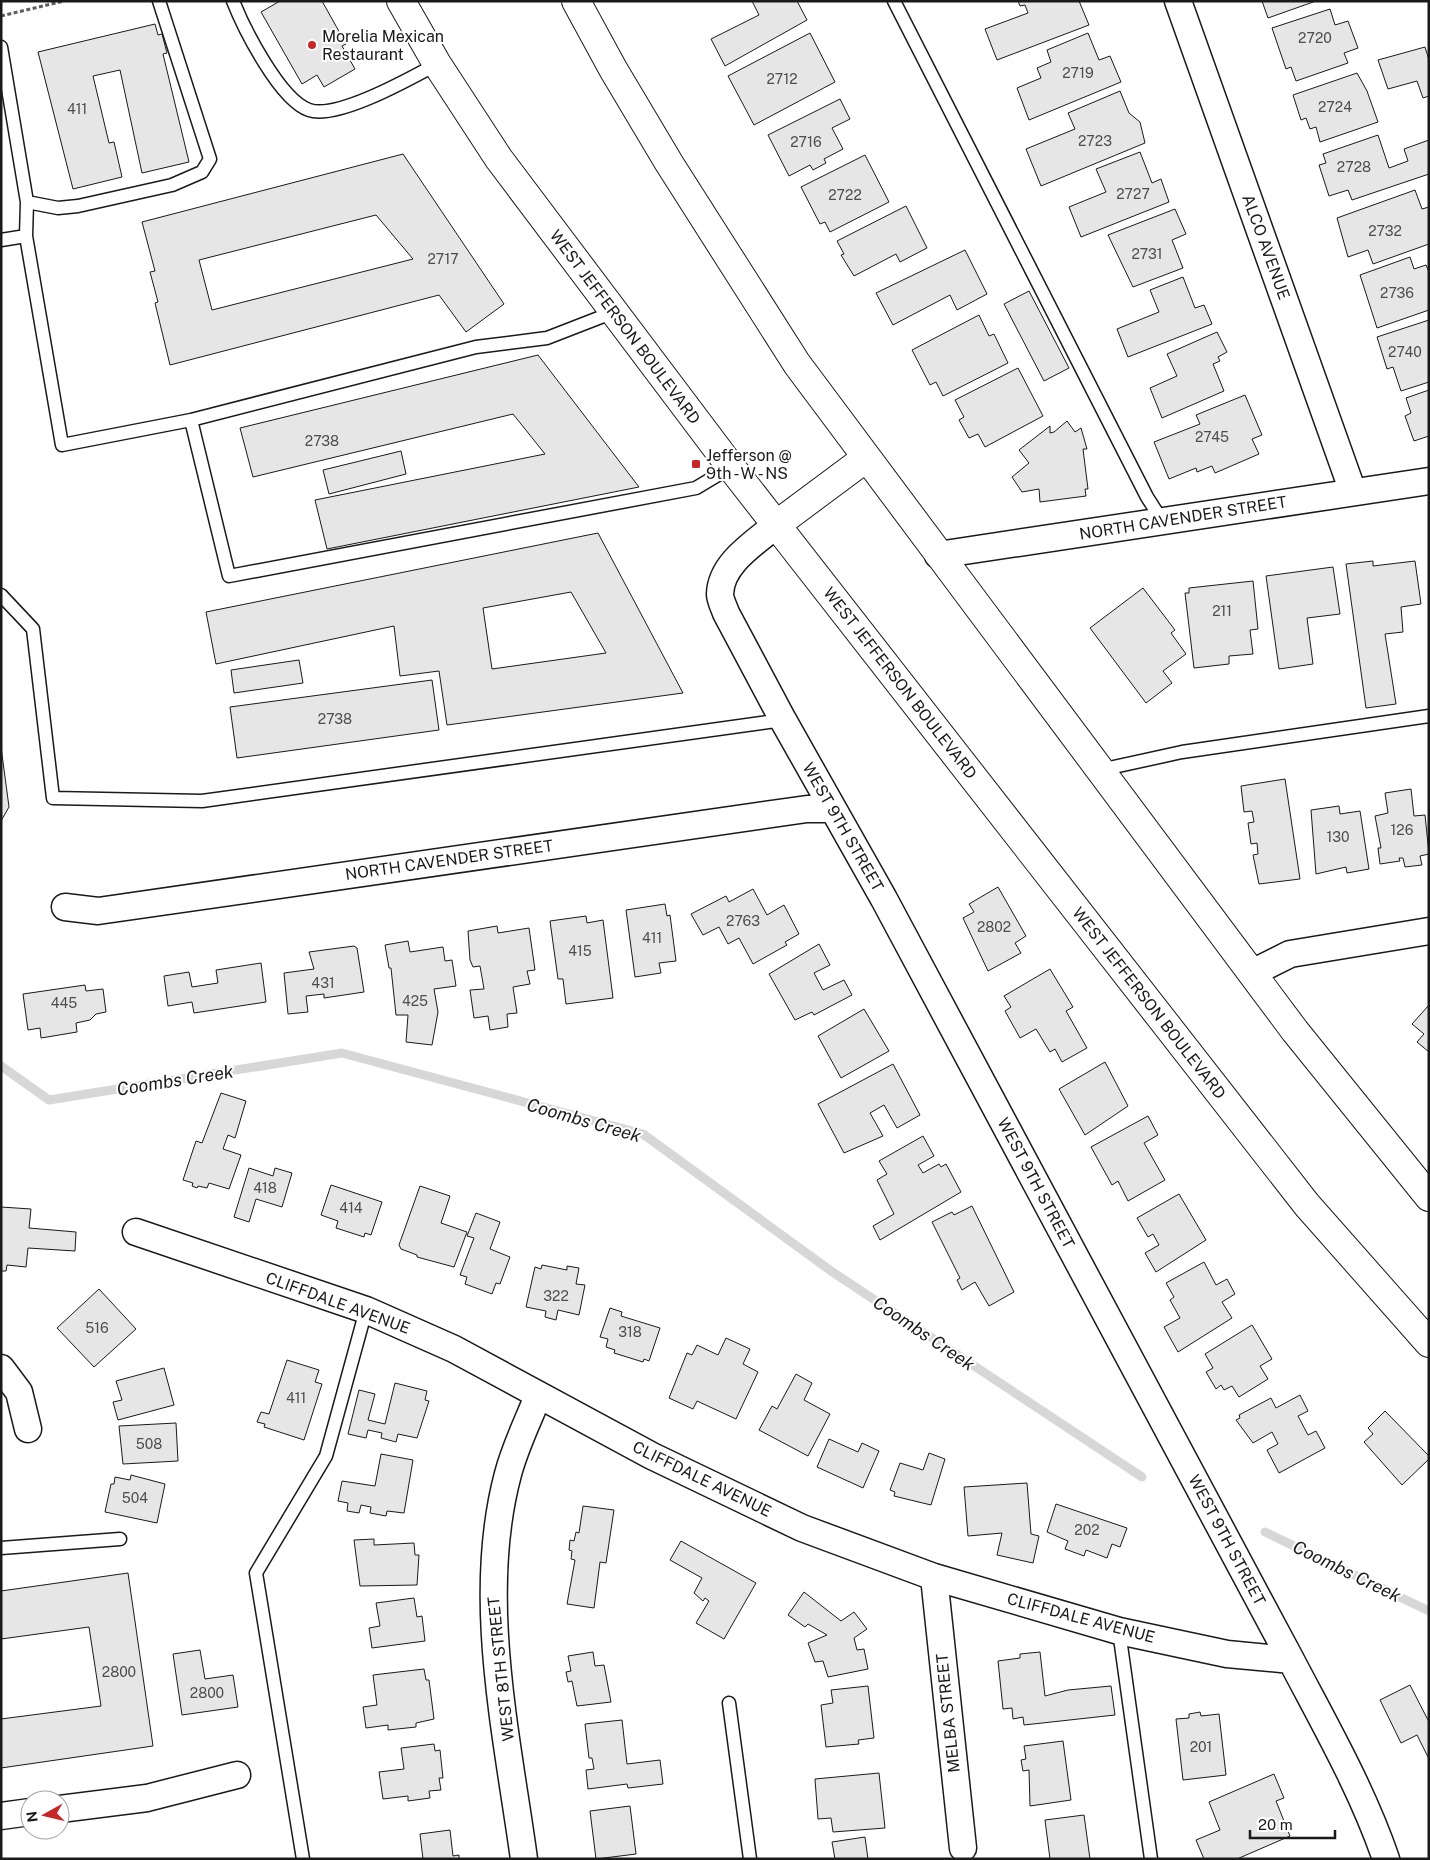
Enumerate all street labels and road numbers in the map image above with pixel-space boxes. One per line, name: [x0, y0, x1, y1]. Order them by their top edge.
street label: ALCO AVENUE: [1238, 192, 1294, 302]
street label: WEST JEFFERSON BOULEVARD: [546, 226, 704, 428]
street label: NORTH CAVENDER STREET: [1078, 492, 1289, 544]
street label: WEST JEFFERSON BOULEVARD: [819, 583, 981, 783]
street label: WEST 9TH STREET: [798, 759, 888, 895]
street label: NORTH CAVENDER STREET: [344, 836, 555, 884]
street label: WEST JEFFERSON BOULEVARD: [1068, 903, 1230, 1103]
street label: WEST 9TH STREET: [994, 1114, 1079, 1252]
street label: CLIFFDALE AVENUE: [263, 1268, 413, 1338]
street label: CLIFFDALE AVENUE: [629, 1437, 775, 1521]
street label: WEST 9TH STREET: [1185, 1471, 1270, 1609]
street label: CLIFFDALE AVENUE: [1005, 1589, 1157, 1647]
street label: WEST 8TH STREET: [484, 1595, 518, 1742]
street label: MELBA STREET: [932, 1652, 964, 1774]

